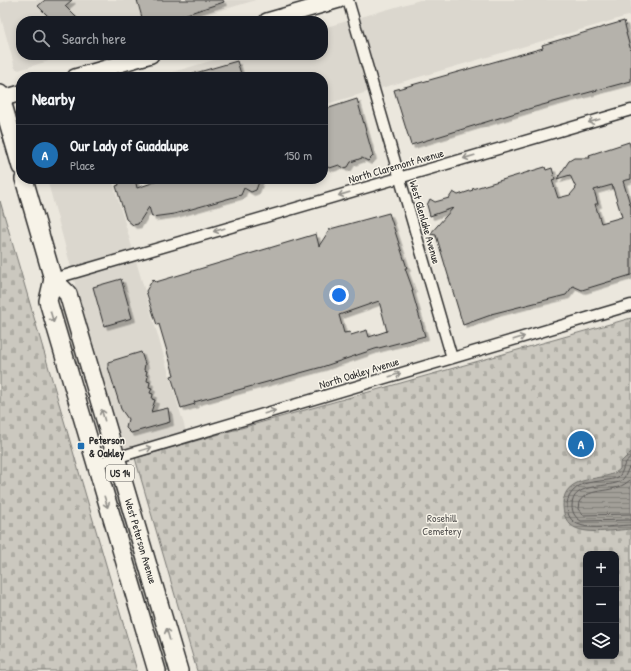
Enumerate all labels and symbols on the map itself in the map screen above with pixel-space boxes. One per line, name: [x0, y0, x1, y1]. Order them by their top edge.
one-way arrow: [587, 118, 600, 125]
street label: North Claremont Avenue: [347, 146, 446, 186]
one-way arrow: [463, 154, 476, 161]
street label: West Glenlake Avenue: [406, 179, 444, 266]
one-way arrow: [338, 191, 351, 198]
one-way arrow: [213, 227, 226, 234]
your location: [329, 285, 349, 305]
one-way arrow: [49, 310, 56, 323]
one-way arrow: [513, 334, 526, 341]
street label: North Oakley Avenue: [317, 354, 401, 392]
one-way arrow: [388, 371, 401, 378]
one-way arrow: [263, 408, 276, 415]
one-way arrow: [99, 409, 106, 422]
pin: A: [568, 429, 594, 459]
place label: Peterson & Oakley: [89, 433, 125, 461]
marker: Peterson & Oakley: [76, 441, 86, 451]
one-way arrow: [139, 445, 152, 452]
road number: US 14: [106, 465, 134, 481]
one-way arrow: [103, 495, 110, 508]
street label: West Peterson Avenue: [122, 497, 160, 586]
park label: Rosehill Cemetery: [422, 511, 462, 538]
one-way arrow: [164, 627, 171, 640]

